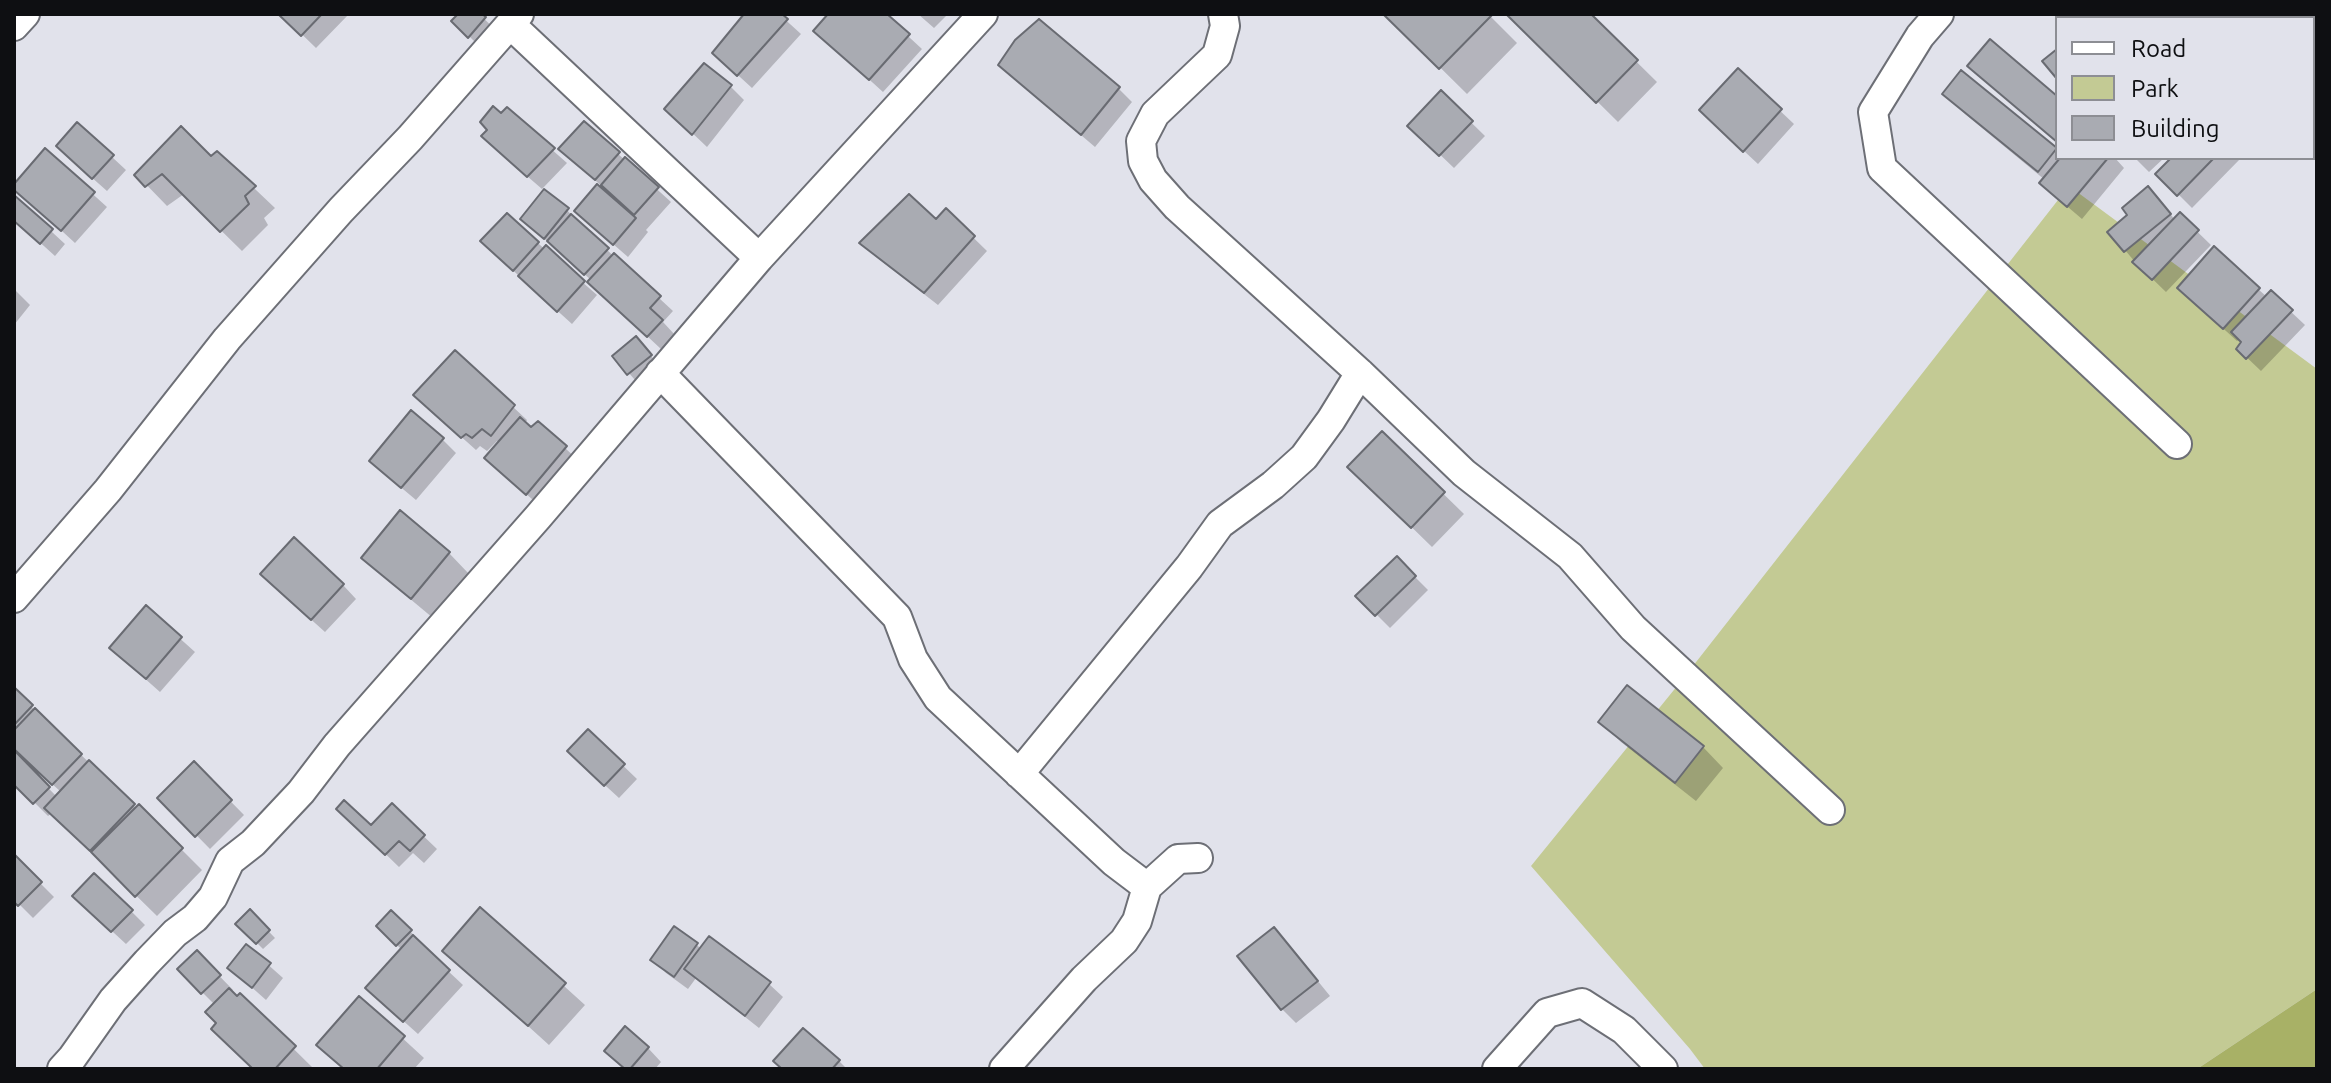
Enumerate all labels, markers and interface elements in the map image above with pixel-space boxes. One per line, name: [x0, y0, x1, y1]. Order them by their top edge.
legend: [2055, 16, 2315, 160]
text: Road: [2131, 35, 2186, 62]
text: Park: [2131, 75, 2179, 102]
text: Building: [2131, 115, 2219, 142]

